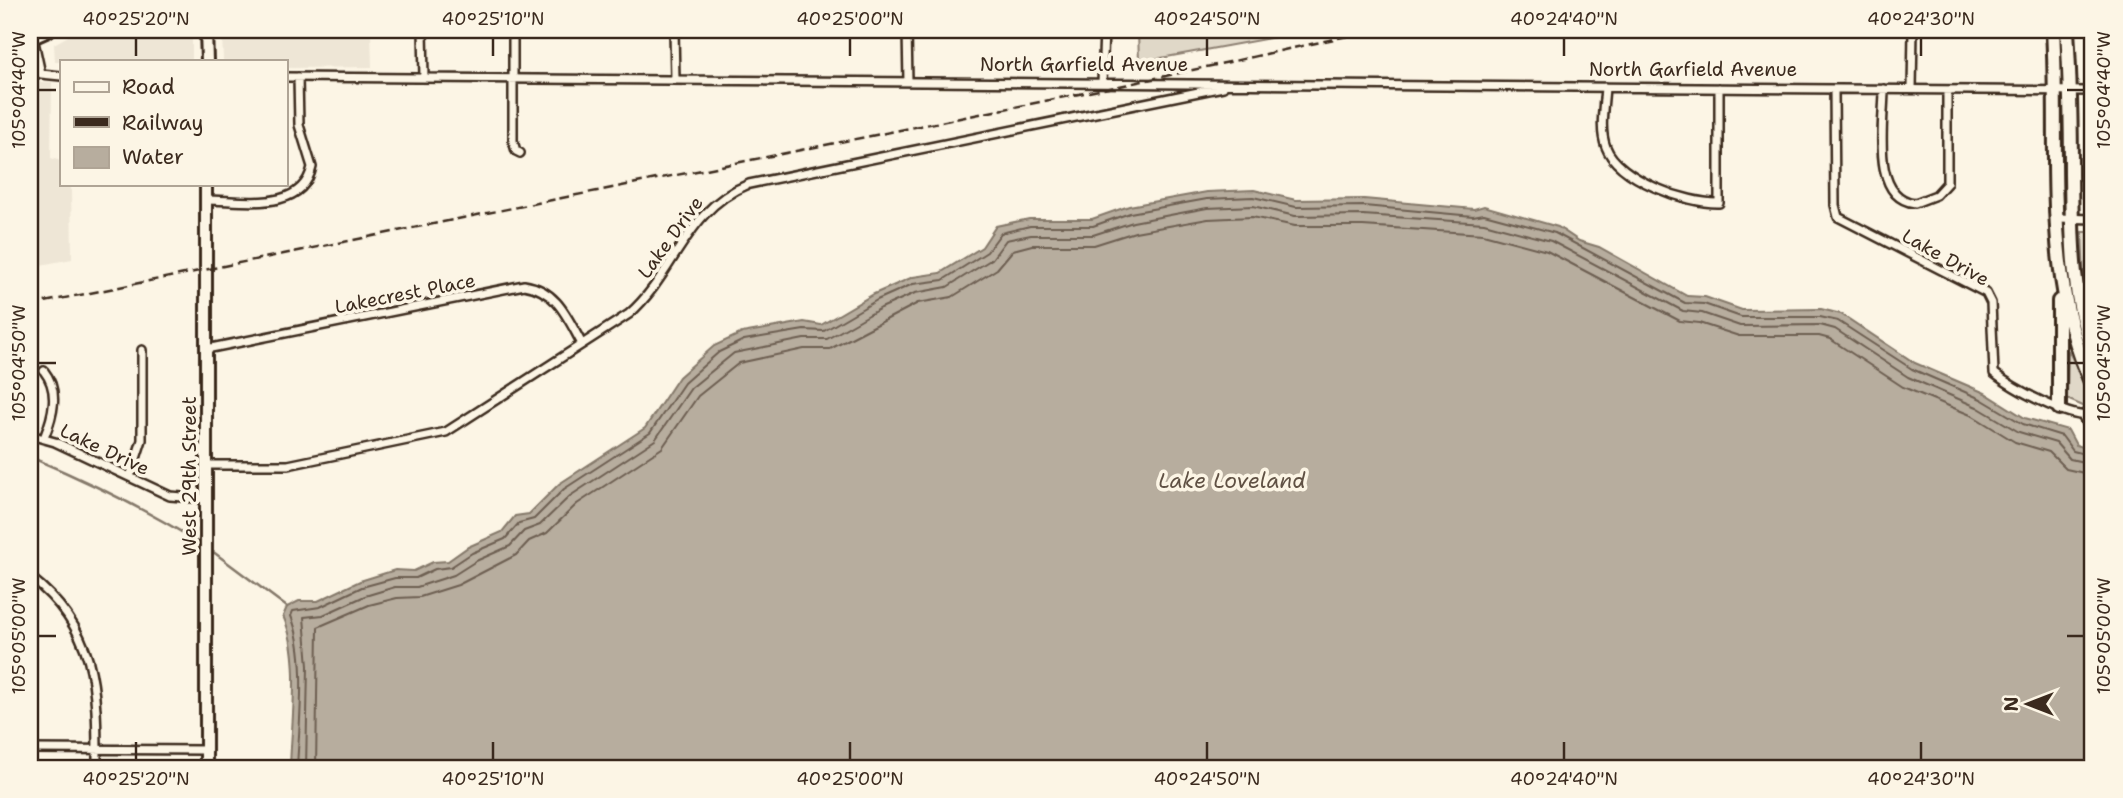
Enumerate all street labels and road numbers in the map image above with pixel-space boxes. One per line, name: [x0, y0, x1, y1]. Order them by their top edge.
street label: North Garfield Avenue: [980, 52, 1188, 77]
street label: North Garfield Avenue: [1589, 57, 1797, 82]
street label: Lake Drive: [632, 191, 709, 284]
street label: Lake Drive: [1898, 223, 1994, 292]
street label: Lakecrest Place: [333, 268, 478, 319]
street label: West 29th Street: [177, 396, 202, 556]
street label: Lake Drive: [56, 418, 154, 481]

